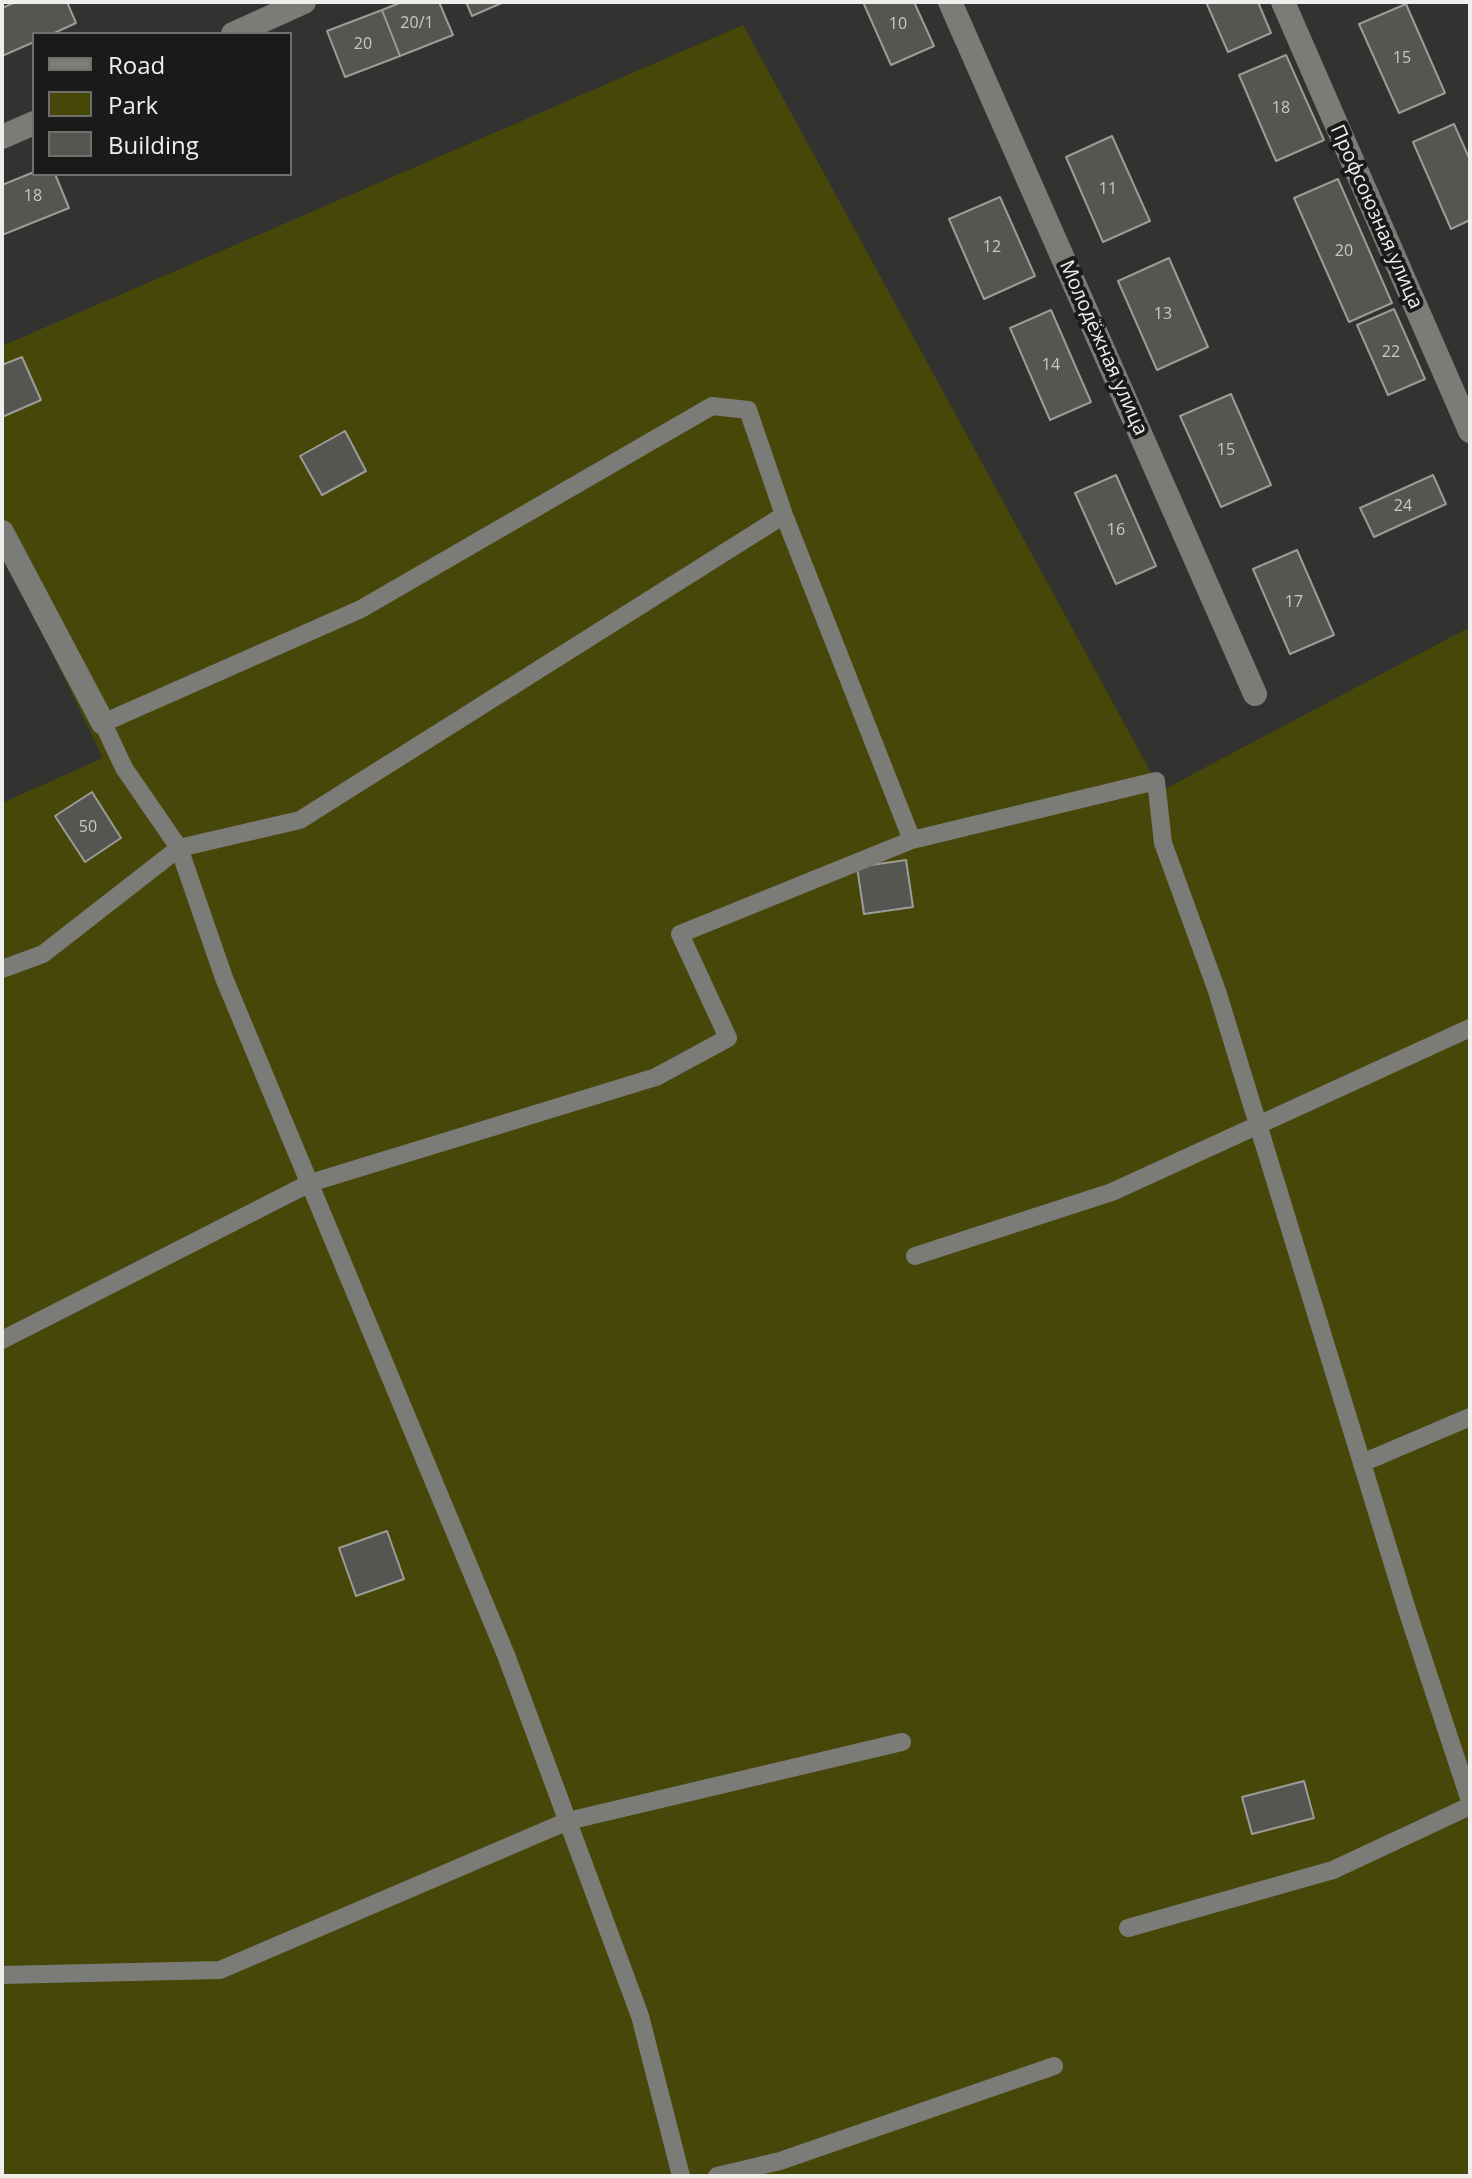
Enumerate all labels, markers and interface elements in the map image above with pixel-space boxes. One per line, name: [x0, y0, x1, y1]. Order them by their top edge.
house number: 20/1: [400, 13, 434, 33]
house number: 10: [889, 14, 907, 34]
legend: [32, 32, 292, 176]
house number: 20: [354, 34, 372, 54]
text: Road: [108, 48, 165, 81]
house number: 15: [1393, 48, 1411, 68]
text: Park: [108, 88, 158, 121]
house number: 18: [1272, 98, 1290, 118]
street label: Профсоюзная улица: [1325, 121, 1427, 313]
text: Building: [108, 128, 199, 161]
house number: 11: [1099, 179, 1117, 199]
house number: 18: [24, 186, 42, 206]
house number: 12: [983, 237, 1001, 257]
house number: 20: [1335, 241, 1353, 261]
street label: Молодёжная улица: [1054, 257, 1152, 439]
house number: 13: [1154, 304, 1172, 324]
house number: 22: [1382, 342, 1400, 362]
house number: 14: [1042, 355, 1060, 375]
house number: 15: [1217, 440, 1235, 460]
house number: 24: [1394, 496, 1412, 516]
house number: 16: [1107, 520, 1125, 540]
house number: 17: [1285, 592, 1303, 612]
house number: 50: [79, 817, 97, 837]

